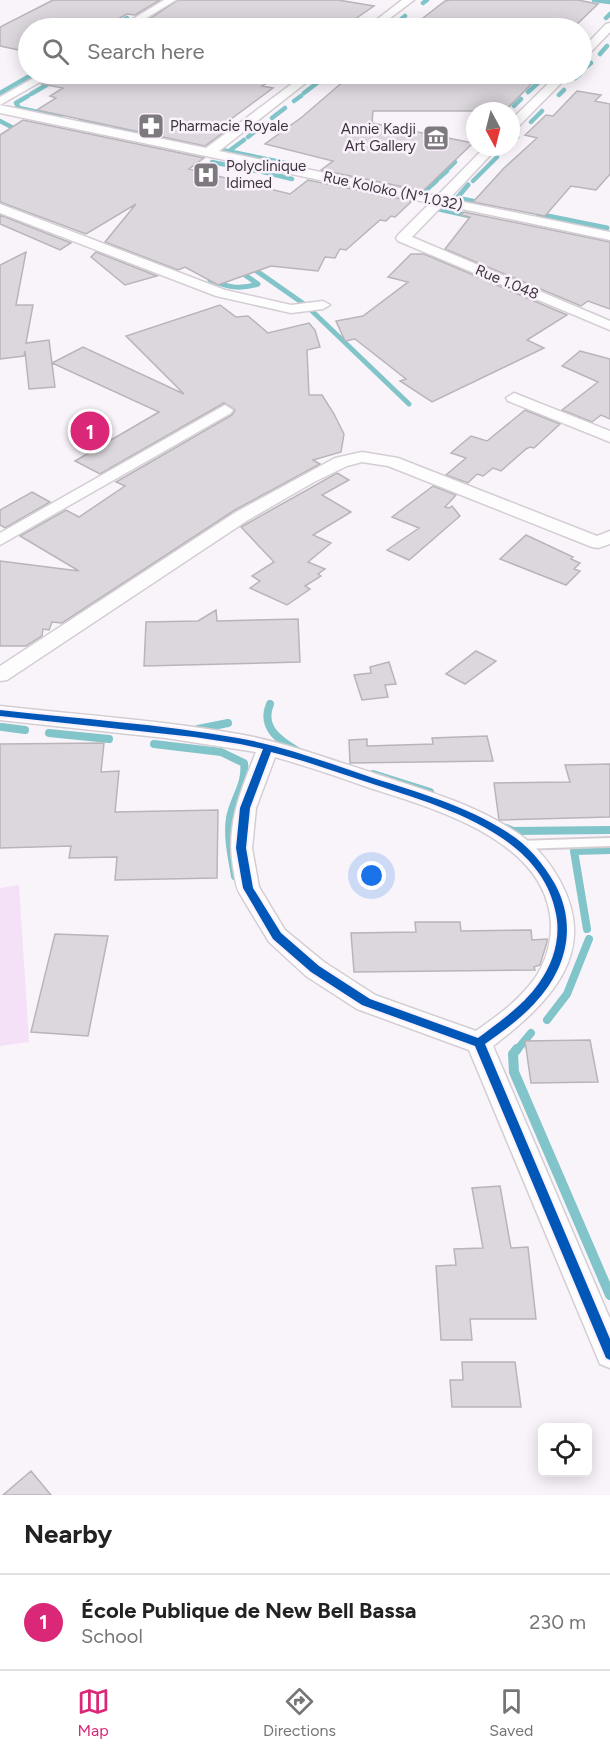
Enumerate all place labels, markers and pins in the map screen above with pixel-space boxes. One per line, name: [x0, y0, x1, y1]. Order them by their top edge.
pharmacy icon: Pharmacie Royale: [136, 111, 166, 141]
place label: Pharmacie Royale: [170, 117, 288, 135]
place label: Annie Kadji Art Gallery: [341, 120, 416, 155]
museum icon: Annie Kadji Art Gallery: [421, 123, 451, 153]
place label: Polyclinique Idimed: [226, 157, 306, 192]
hospital icon: Polyclinique Idimed: [191, 160, 221, 190]
pin: 1: [70, 408, 110, 454]

